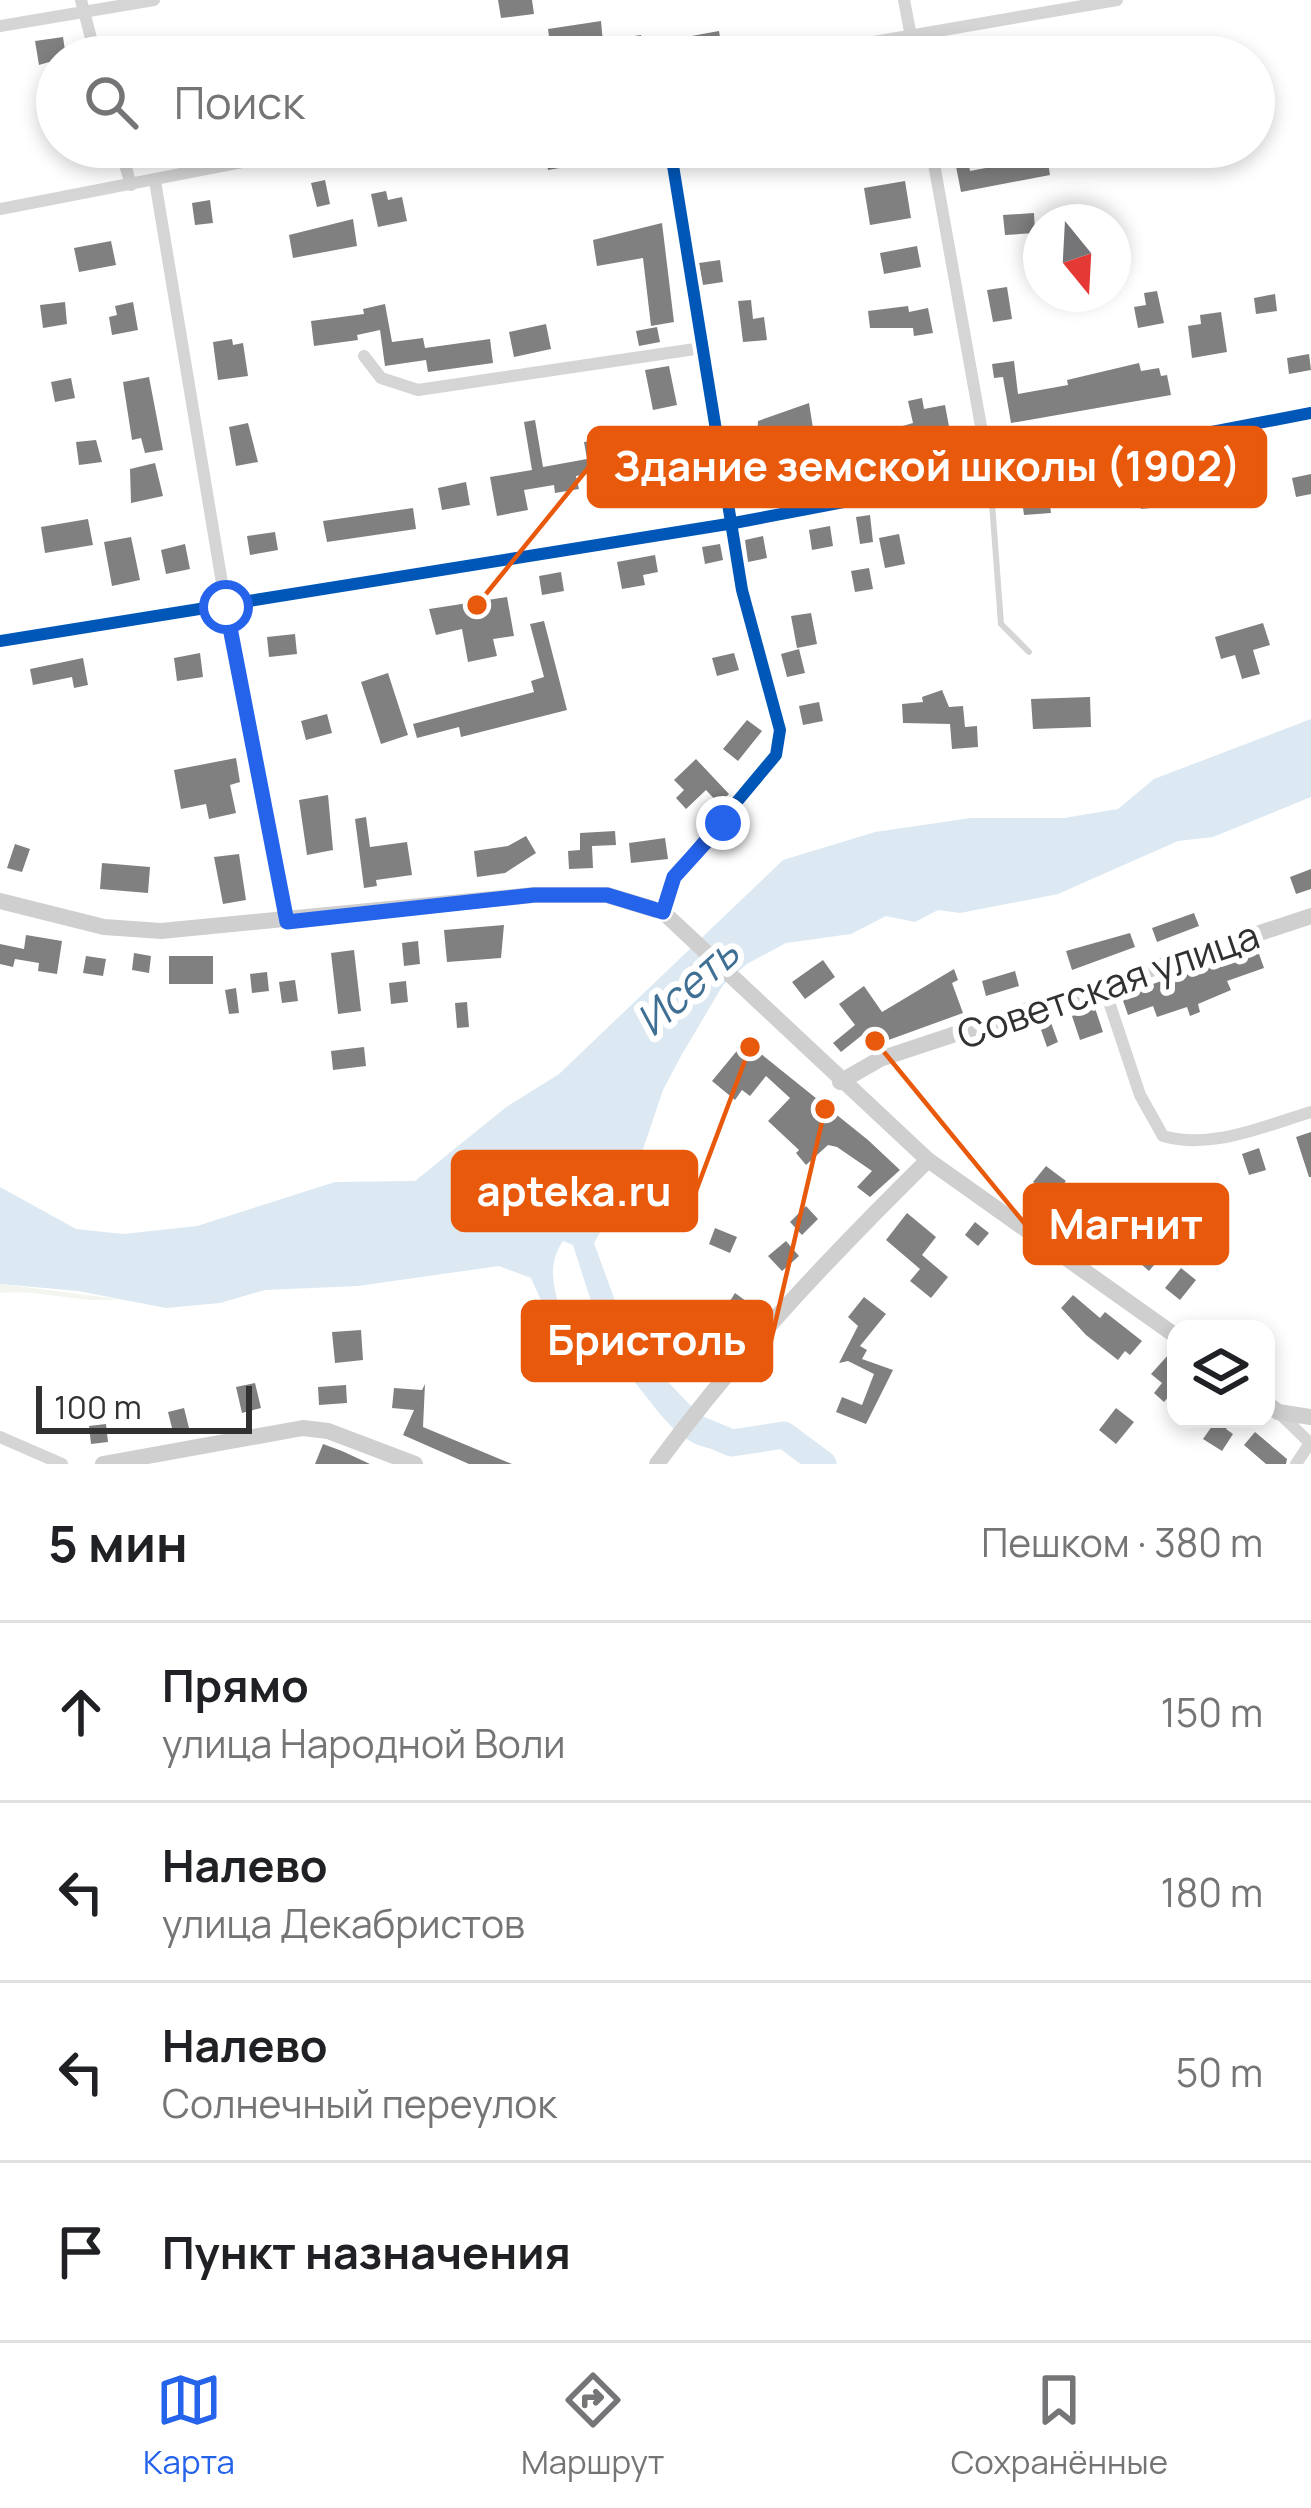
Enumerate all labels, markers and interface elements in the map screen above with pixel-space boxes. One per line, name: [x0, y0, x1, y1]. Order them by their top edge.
search box: [36, 36, 1275, 168]
icon: search: [78, 69, 144, 135]
text: Поиск: [174, 71, 305, 133]
north arrow: [1023, 204, 1131, 312]
callout: Здание земской школы (1902): [589, 428, 1265, 506]
text: Здание земской школы (1902): [613, 436, 1241, 494]
route start: [199, 580, 253, 634]
route end: [696, 796, 750, 850]
street label: Советская улица: [950, 907, 1266, 1061]
water label: Исеть: [622, 924, 751, 1048]
callout: apteka.ru: [453, 1152, 696, 1230]
text: apteka.ru: [477, 1161, 671, 1219]
callout: Магнит: [1025, 1185, 1227, 1263]
text: Магнит: [1049, 1194, 1203, 1252]
callout: Бристоль: [523, 1302, 771, 1380]
text: Бристоль: [547, 1310, 747, 1368]
map controls: [1167, 1320, 1275, 1428]
button: layers: [1167, 1320, 1275, 1428]
scale bar: [36, 1380, 252, 1433]
text: 100 m: [54, 1384, 142, 1429]
text: 5 мин: [48, 1508, 188, 1577]
text: Пешком · 380 m: [981, 1515, 1263, 1569]
text: Прямо: [162, 1654, 309, 1716]
icon: ahead: [48, 1679, 114, 1745]
text: 150 m: [1161, 1685, 1263, 1739]
text: улица Народной Воли: [162, 1716, 566, 1770]
text: Налево: [162, 1834, 328, 1896]
icon: left: [48, 1859, 114, 1925]
text: 180 m: [1160, 1865, 1263, 1919]
text: улица Декабристов: [162, 1896, 525, 1950]
text: Налево: [162, 2014, 328, 2076]
icon: left: [48, 2039, 114, 2105]
text: 50 m: [1176, 2045, 1263, 2099]
text: Солнечный переулок: [162, 2076, 557, 2130]
icon: arrive: [48, 2219, 114, 2285]
text: Пункт назначения: [162, 2221, 571, 2283]
tab: Карта: [143, 2367, 235, 2484]
tab: Маршрут: [521, 2367, 665, 2484]
tab: Сохранённые: [951, 2367, 1168, 2484]

